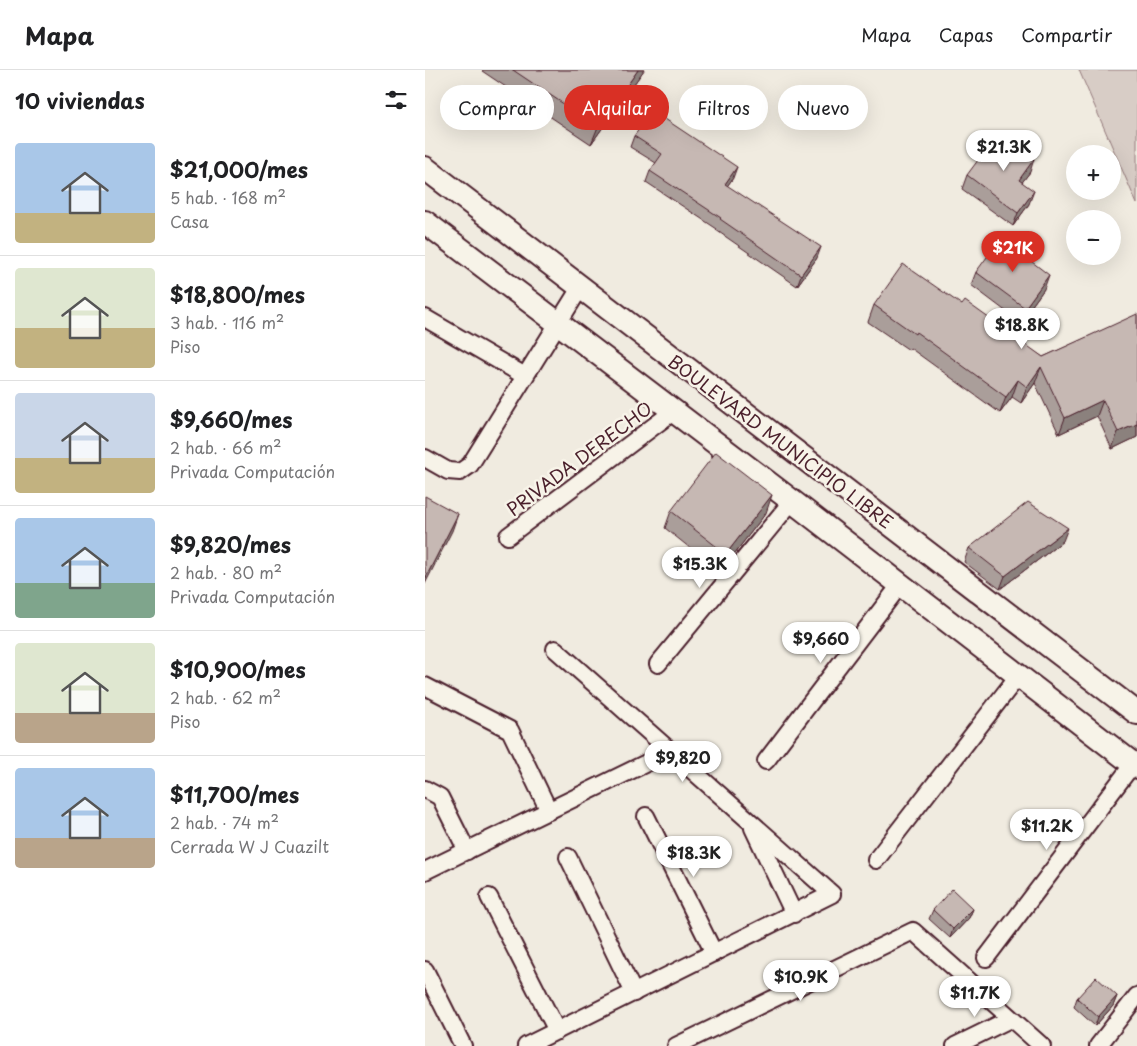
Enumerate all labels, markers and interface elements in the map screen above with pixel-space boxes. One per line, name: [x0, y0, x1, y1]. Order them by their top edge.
text: Mapa: [25, 17, 94, 53]
text: Mapa: [861, 21, 911, 48]
text: Capas: [939, 21, 993, 48]
text: Compartir: [1021, 21, 1112, 48]
text: 10 viviendas: [15, 84, 145, 116]
chip: Comprar: [440, 85, 554, 130]
chip: Alquilar: [564, 85, 669, 130]
chip: Filtros: [679, 85, 768, 130]
chip: Nuevo: [778, 85, 868, 130]
icon: filters: [382, 86, 410, 114]
pin: $21.3K: [963, 129, 1045, 172]
text: $21.3K: [977, 134, 1031, 158]
map controls: [1066, 145, 1121, 265]
button: +: [1066, 145, 1121, 200]
text: $21,000/mes: [170, 153, 308, 185]
icon: home: [55, 163, 115, 223]
text: 5 hab. · 168 m²: [170, 185, 286, 209]
text: Casa: [170, 209, 209, 233]
button: −: [1066, 210, 1121, 265]
pin: $21K: [983, 230, 1043, 273]
text: $21K: [992, 235, 1034, 259]
text: $18,800/mes: [170, 278, 305, 310]
icon: home: [55, 288, 115, 348]
pin: $18.8K: [981, 308, 1063, 350]
text: 3 hab. · 116 m²: [170, 310, 284, 334]
text: $18.8K: [995, 312, 1049, 336]
text: Piso: [170, 334, 200, 358]
street label: BOULEVARD MUNICIPIO LIBRE: [663, 347, 899, 535]
street label: PRIVADA DERECHO: [501, 394, 657, 522]
text: $9,660/mes: [170, 403, 293, 435]
icon: home: [55, 413, 115, 473]
text: 2 hab. · 66 m²: [170, 435, 282, 459]
text: Privada Computación: [170, 459, 335, 483]
text: $9,820/mes: [170, 528, 291, 560]
icon: home: [55, 538, 115, 598]
pin: $15.3K: [659, 546, 741, 589]
text: $15.3K: [673, 551, 727, 575]
text: 2 hab. · 80 m²: [170, 560, 282, 584]
text: Privada Computación: [170, 584, 335, 608]
pin: $9,660: [780, 622, 862, 664]
text: $9,660: [793, 626, 849, 650]
text: $10,900/mes: [170, 653, 306, 685]
icon: home: [55, 663, 115, 723]
text: 2 hab. · 62 m²: [170, 685, 281, 709]
text: Piso: [170, 709, 200, 733]
pin: $9,820: [642, 740, 724, 783]
text: $9,820: [655, 745, 711, 769]
text: $11,700/mes: [170, 778, 299, 810]
icon: home: [55, 788, 115, 848]
pin: $11.2K: [1006, 808, 1088, 851]
text: 2 hab. · 74 m²: [170, 810, 279, 834]
text: $11.2K: [1021, 813, 1073, 837]
text: Cerrada W J Cuazilt: [170, 834, 329, 858]
pin: $18.3K: [653, 836, 735, 878]
text: $18.3K: [667, 840, 721, 864]
pin: $10.9K: [760, 960, 842, 1002]
text: $10.9K: [774, 964, 828, 988]
pin: $11.7K: [934, 976, 1016, 1018]
text: $11.7K: [950, 980, 1000, 1004]

